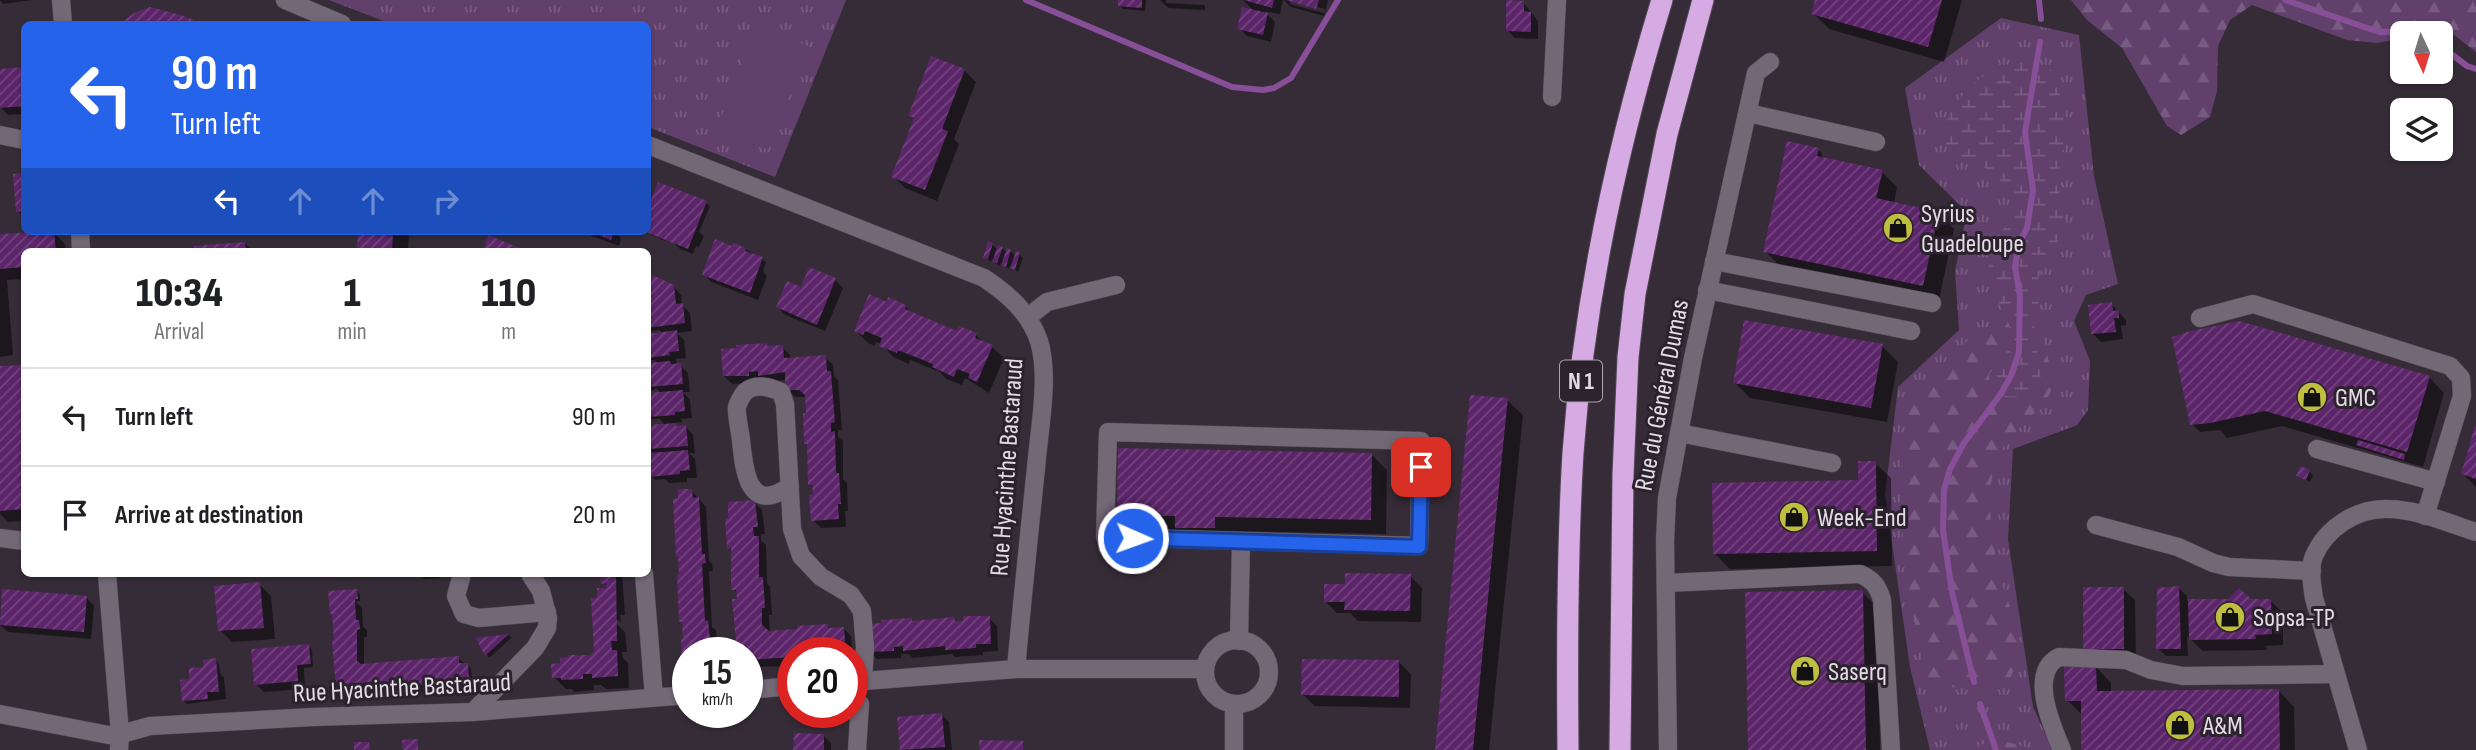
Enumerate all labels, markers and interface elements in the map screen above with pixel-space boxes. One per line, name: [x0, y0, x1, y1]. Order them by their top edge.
north arrow: [2390, 21, 2454, 84]
map controls: [2390, 21, 2453, 161]
text: 90 m: [171, 45, 258, 104]
icon: left: [56, 49, 147, 140]
button: layers: [2390, 98, 2453, 161]
text: Turn left: [171, 105, 261, 144]
icon: left: [208, 182, 246, 220]
icon: ahead: [281, 182, 319, 220]
icon: ahead: [354, 182, 392, 220]
icon: right: [427, 182, 465, 220]
place label: Syrius Guadeloupe: [1921, 199, 2024, 260]
shop icon: Syrius Guadeloupe: [1881, 211, 1915, 245]
text: 10:34: [136, 268, 223, 319]
text: 1: [343, 268, 361, 319]
text: 110: [481, 268, 536, 319]
street label: Rue du Général Dumas: [1629, 297, 1696, 494]
text: Arrival: [155, 318, 204, 346]
text: min: [338, 318, 367, 346]
text: m: [501, 318, 516, 346]
street label: Rue Hyacinthe Bastaraud: [984, 357, 1031, 577]
road number: N 1: [1560, 360, 1602, 402]
shop icon: GMC: [2295, 380, 2329, 414]
place label: GMC: [2335, 383, 2376, 414]
icon: left: [56, 398, 94, 436]
text: Turn left: [115, 402, 193, 433]
text: 90 m: [572, 402, 616, 433]
pin: [1391, 437, 1451, 497]
icon: arrive: [1402, 448, 1440, 486]
icon: arrive: [56, 496, 94, 534]
text: Arrive at destination: [115, 500, 303, 531]
text: 20 m: [573, 500, 616, 531]
shop icon: Week-End: [1777, 500, 1811, 534]
position arrow: [1096, 501, 1170, 575]
place label: Week-End: [1817, 503, 1907, 534]
shop icon: Sopsa-TP: [2213, 600, 2247, 634]
place label: Sopsa-TP: [2253, 603, 2335, 634]
speed limit sign: 20: [777, 637, 868, 728]
text: 15: [703, 652, 732, 695]
shop icon: Saserq: [1788, 654, 1822, 688]
place label: Saserq: [1828, 657, 1887, 688]
street label: Rue Hyacinthe Bastaraud: [292, 667, 512, 710]
text: km/h: [702, 689, 733, 710]
shop icon: A&M: [2163, 708, 2197, 742]
place label: A&M: [2202, 711, 2243, 742]

